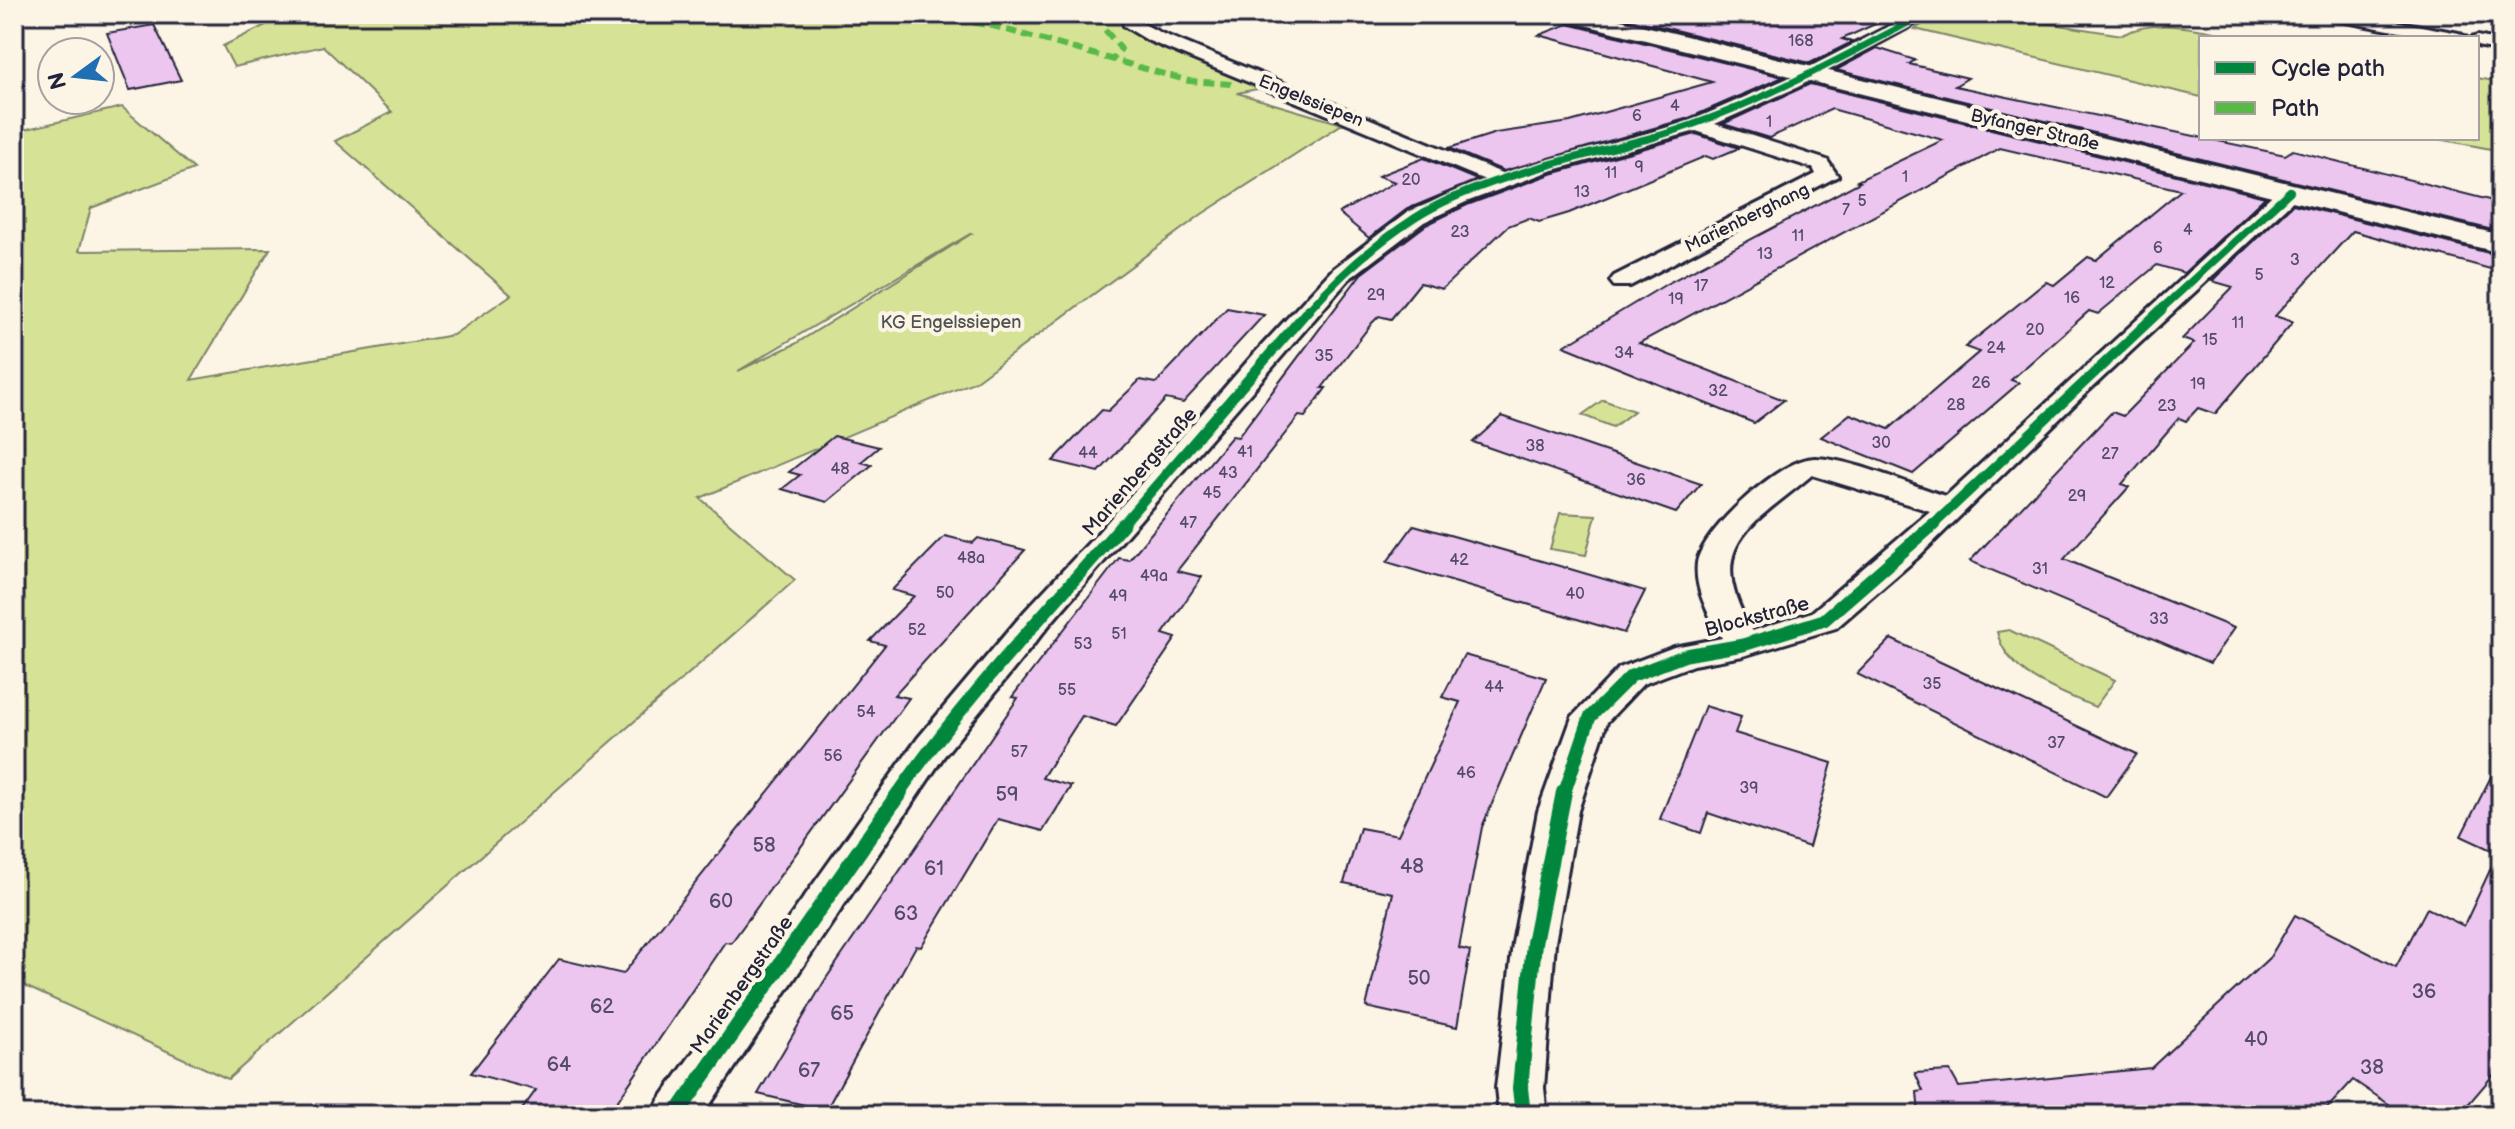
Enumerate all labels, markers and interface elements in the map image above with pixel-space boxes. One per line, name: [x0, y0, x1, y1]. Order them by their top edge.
house number: 168: [1788, 32, 1814, 51]
north arrow: [36, 36, 116, 116]
legend: [2199, 36, 2479, 140]
text: Cycle path: [2271, 54, 2385, 83]
text: N: [43, 69, 73, 92]
street label: Engelssiepen: [1256, 70, 1366, 132]
text: Path: [2271, 94, 2319, 123]
house number: 4: [1670, 97, 1680, 116]
street label: Byfanger Straße: [1969, 105, 2102, 155]
house number: 6: [1632, 107, 1642, 126]
house number: 1: [1766, 113, 1772, 132]
house number: 9: [1634, 158, 1644, 177]
house number: 11: [1605, 164, 1617, 183]
house number: 1: [1902, 168, 1908, 187]
house number: 20: [1402, 171, 1420, 190]
street label: Marienberghang: [1682, 179, 1812, 257]
house number: 13: [1574, 183, 1590, 202]
house number: 5: [1857, 192, 1867, 211]
house number: 7: [1842, 201, 1850, 220]
house number: 4: [2183, 221, 2193, 240]
house number: 23: [1451, 223, 1470, 242]
house number: 11: [1792, 227, 1804, 246]
house number: 6: [2153, 239, 2163, 258]
house number: 13: [1757, 245, 1773, 264]
house number: 3: [2290, 251, 2300, 270]
house number: 5: [2254, 266, 2264, 285]
house number: 12: [2099, 274, 2115, 293]
house number: 17: [1694, 277, 1708, 296]
house number: 29: [1367, 286, 1385, 305]
house number: 16: [2064, 289, 2080, 308]
house number: 19: [1668, 290, 1684, 309]
park label: KG Engelssiepen: [881, 312, 1021, 333]
house number: 11: [2232, 314, 2244, 333]
house number: 20: [2026, 321, 2044, 340]
house number: 15: [2202, 331, 2218, 350]
house number: 24: [1987, 339, 2006, 358]
house number: 34: [1614, 344, 1634, 363]
house number: 35: [1314, 347, 1334, 366]
house number: 26: [1971, 374, 1991, 393]
house number: 19: [2190, 375, 2206, 394]
house number: 32: [1708, 382, 1728, 401]
house number: 28: [1947, 396, 1965, 415]
house number: 23: [2158, 397, 2177, 416]
street label: Marienbergstraße: [1078, 403, 1202, 541]
house number: 30: [1871, 434, 1891, 453]
house number: 38: [1525, 437, 1545, 456]
house number: 41: [1237, 443, 1253, 462]
house number: 44: [1078, 444, 1098, 463]
house number: 27: [2101, 445, 2119, 464]
house number: 48: [830, 460, 850, 479]
house number: 43: [1218, 464, 1238, 483]
house number: 36: [1626, 471, 1646, 490]
house number: 45: [1203, 484, 1221, 503]
house number: 29: [2068, 487, 2086, 506]
house number: 47: [1179, 514, 1197, 533]
house number: 48a: [957, 549, 985, 568]
house number: 42: [1449, 551, 1469, 570]
house number: 31: [2032, 560, 2048, 579]
house number: 49a: [1140, 567, 1168, 586]
house number: 50: [936, 584, 954, 603]
house number: 40: [1565, 585, 1585, 604]
house number: 49: [1108, 587, 1128, 606]
street label: Blockstraße: [1702, 592, 1812, 642]
house number: 33: [2149, 610, 2169, 629]
house number: 52: [908, 621, 927, 640]
house number: 51: [1111, 625, 1127, 644]
house number: 53: [1073, 635, 1093, 654]
house number: 35: [1922, 675, 1942, 694]
house number: 44: [1484, 678, 1504, 697]
house number: 55: [1058, 681, 1076, 700]
house number: 54: [857, 703, 876, 722]
house number: 37: [2047, 734, 2065, 753]
house number: 57: [1010, 743, 1028, 762]
house number: 56: [824, 747, 843, 766]
house number: 46: [1456, 764, 1476, 783]
house number: 39: [1739, 779, 1759, 798]
house number: 59: [995, 783, 1019, 807]
house number: 58: [752, 834, 776, 858]
house number: 48: [1400, 855, 1424, 879]
house number: 61: [924, 857, 944, 881]
house number: 60: [709, 890, 733, 914]
house number: 63: [894, 902, 918, 926]
street label: Marienbergstraße: [686, 911, 799, 1058]
house number: 50: [1407, 967, 1431, 991]
house number: 36: [2412, 980, 2436, 1004]
house number: 62: [590, 995, 614, 1019]
house number: 65: [830, 1002, 854, 1026]
house number: 40: [2244, 1028, 2268, 1052]
house number: 64: [547, 1053, 571, 1077]
house number: 38: [2360, 1056, 2384, 1080]
house number: 67: [798, 1059, 820, 1083]

